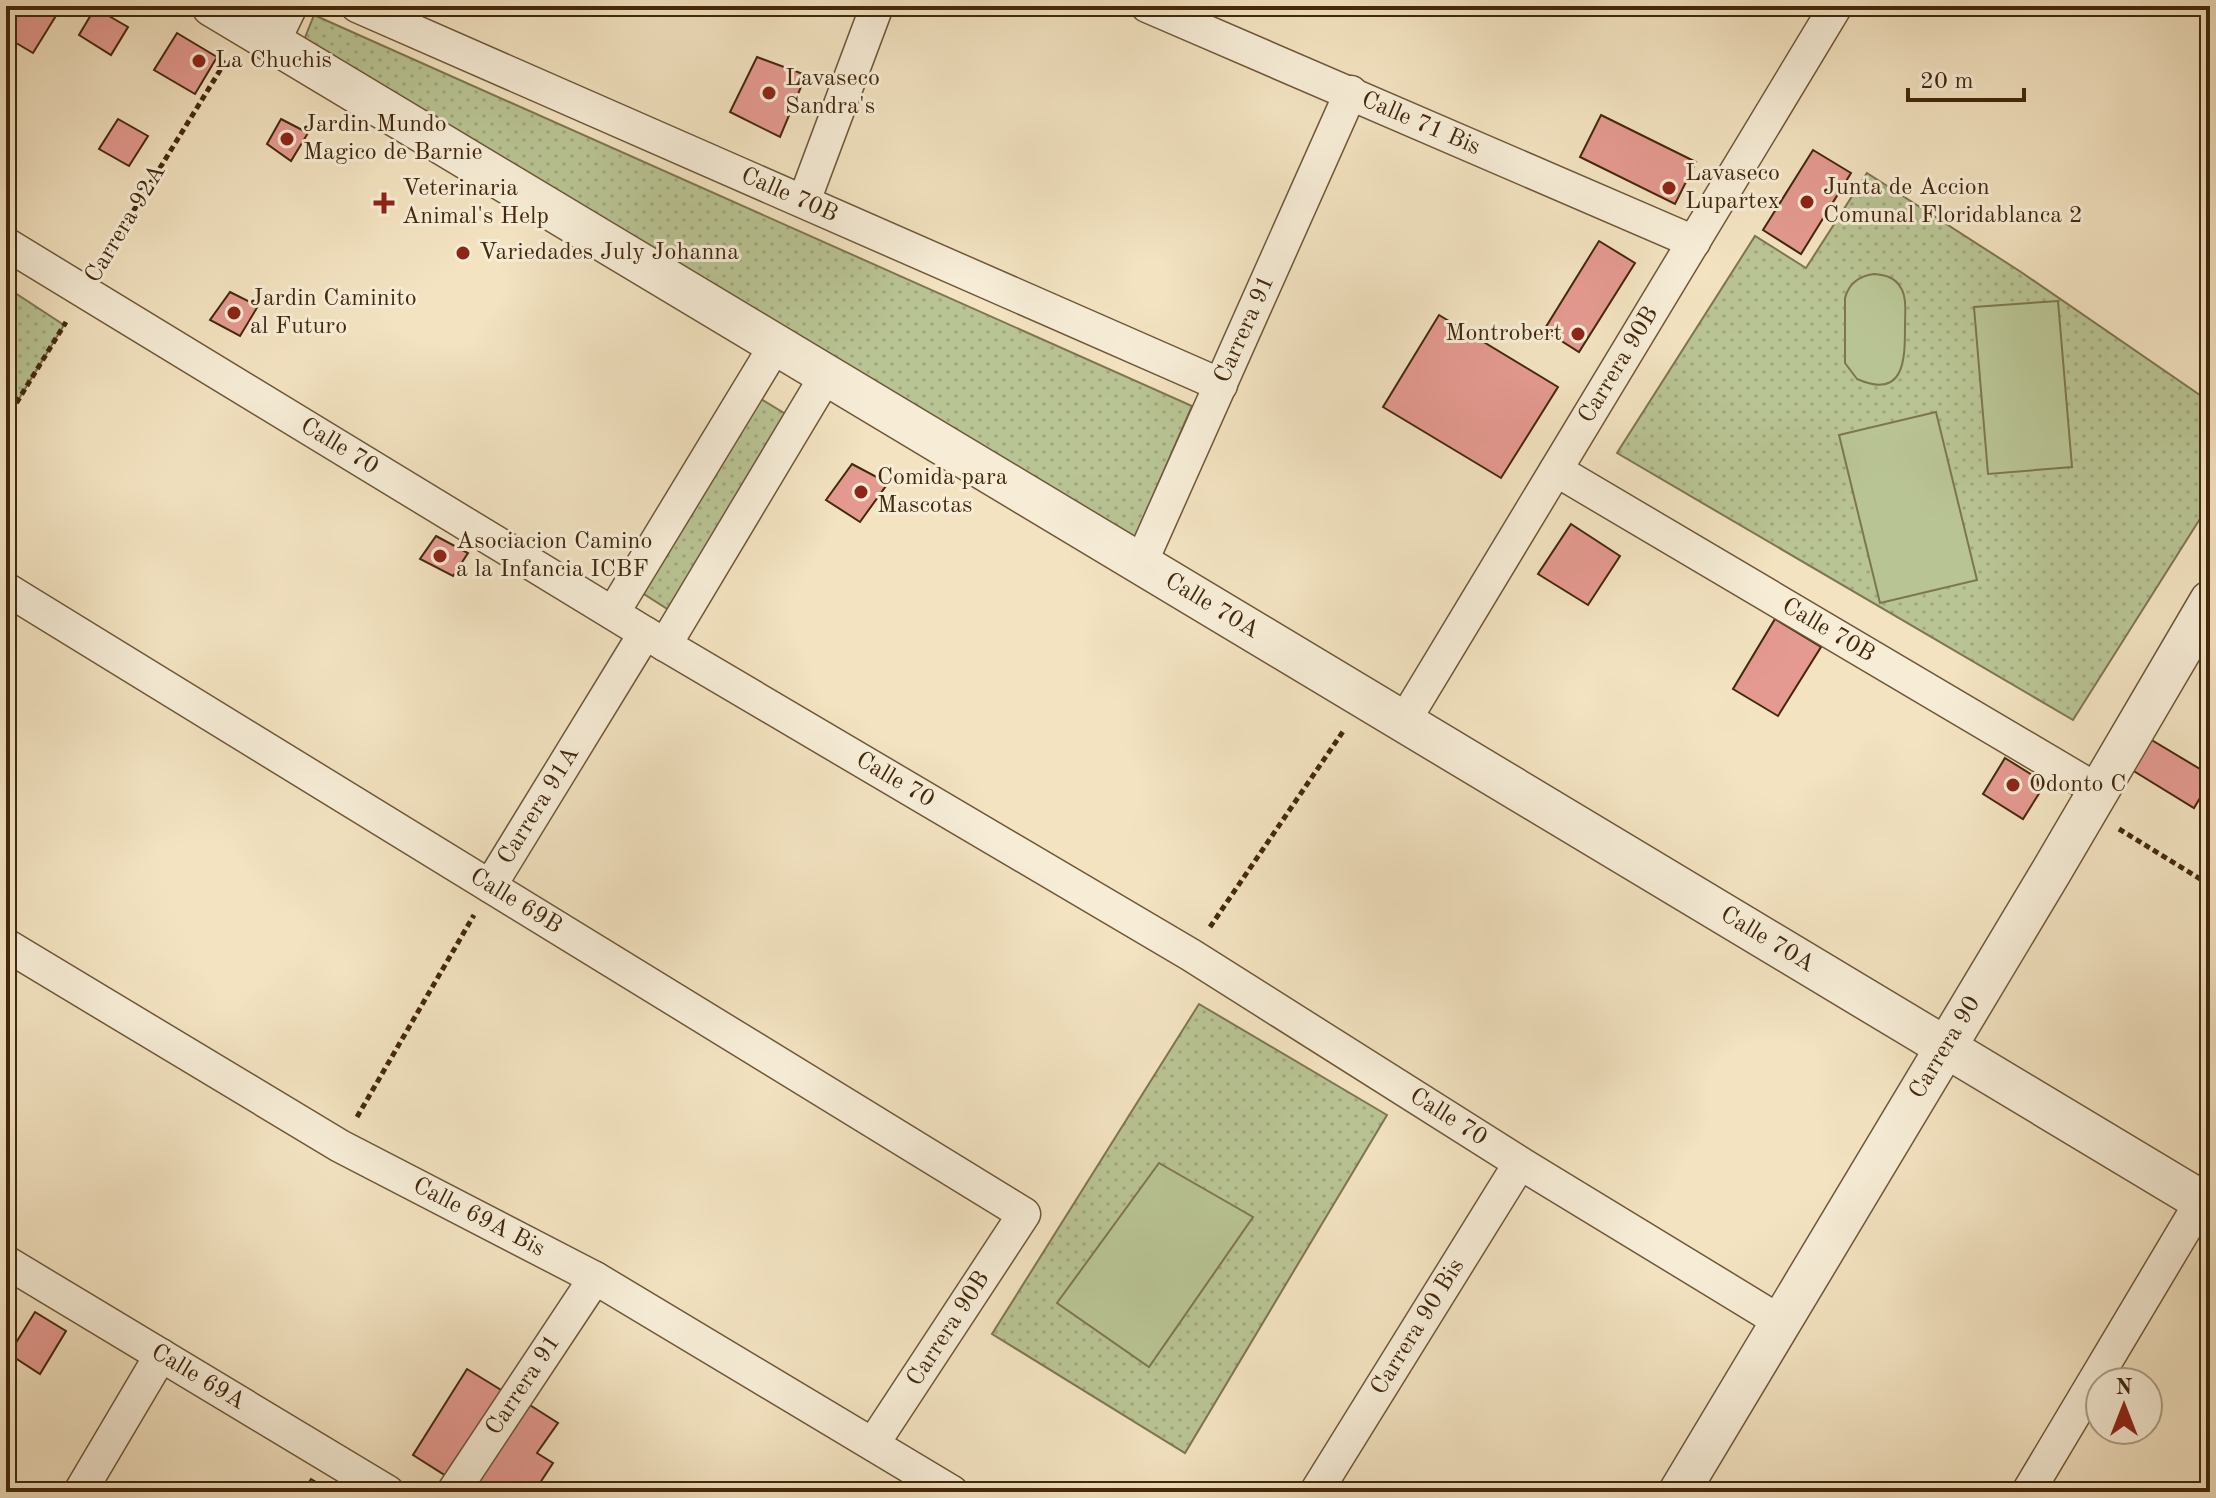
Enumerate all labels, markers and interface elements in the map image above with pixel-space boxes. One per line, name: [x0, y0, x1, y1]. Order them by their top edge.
place label: La Chuchis: [215, 49, 332, 73]
marker: La Chuchis: [190, 52, 208, 70]
scale bar: [1908, 52, 2024, 102]
place label: Lavaseco Sandra's: [785, 67, 880, 119]
text: 20 m: [1920, 70, 1974, 94]
marker: Lavaseco Sandra's: [760, 84, 778, 102]
street label: Calle 71 Bis: [1358, 88, 1484, 160]
place label: Jardin Mundo Magico de Barnie: [303, 113, 483, 165]
marker: Jardin Mundo Magico de Barnie: [278, 130, 296, 148]
street label: Carrera 92A: [81, 161, 171, 287]
place label: Lavaseco Lupartex: [1685, 162, 1780, 214]
street label: Calle 70B: [737, 164, 841, 227]
place label: Junta de Accion Comunal Floridablanca 2: [1823, 176, 2083, 228]
place label: Veterinaria Animal's Help: [402, 177, 549, 229]
marker: Lavaseco Lupartex: [1660, 179, 1678, 197]
marker: Veterinaria Animal's Help: [373, 192, 395, 214]
marker: Junta de Accion Comunal Floridablanca 2: [1798, 193, 1816, 211]
place label: Variedades July Johanna: [479, 241, 739, 265]
marker: Variedades July Johanna: [454, 244, 472, 262]
street label: Carrera 91: [1211, 272, 1279, 387]
place label: Jardin Caminito al Futuro: [250, 287, 417, 339]
street label: Carrera 90B: [1575, 303, 1663, 428]
marker: Jardin Caminito al Futuro: [225, 304, 243, 322]
place label: Montrobert: [1445, 322, 1562, 346]
marker: Montrobert: [1569, 325, 1587, 343]
street label: Calle 70: [296, 414, 382, 480]
place label: Comida para Mascotas: [877, 466, 1008, 518]
marker: Comida para Mascotas: [852, 483, 870, 501]
place label: Asociacion Camino a la Infancia ICBF: [456, 530, 652, 582]
marker: Asociacion Camino a la Infancia ICBF: [431, 547, 449, 565]
street label: Calle 70A: [1160, 569, 1263, 644]
street label: Calle 70B: [1778, 594, 1879, 667]
street label: Carrera 91A: [494, 743, 584, 869]
street label: Calle 70: [851, 748, 938, 813]
place label: Odonto C: [2029, 773, 2126, 797]
marker: Odonto C: [2004, 776, 2022, 794]
street label: Calle 69B: [465, 865, 566, 939]
street label: Calle 70A: [1716, 903, 1818, 977]
street label: Carrera 90: [1906, 992, 1985, 1103]
street label: Calle 70: [1405, 1084, 1491, 1151]
street label: Calle 69A Bis: [409, 1174, 549, 1262]
street label: Carrera 90 Bis: [1367, 1255, 1469, 1399]
street label: Carrera 90B: [903, 1267, 995, 1391]
street label: Carrera 91: [482, 1331, 566, 1440]
street label: Calle 69A: [147, 1340, 249, 1415]
north arrow: [2084, 1366, 2164, 1446]
text: N: [2116, 1377, 2133, 1399]

